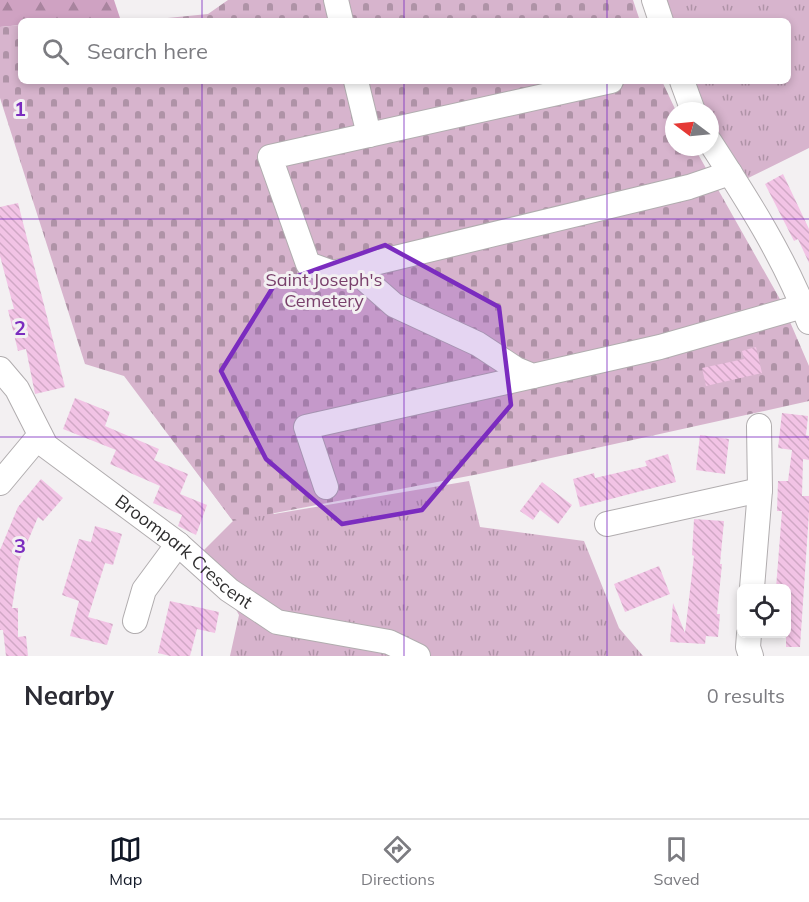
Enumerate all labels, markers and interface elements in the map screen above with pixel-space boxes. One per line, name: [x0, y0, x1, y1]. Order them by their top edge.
search box: [18, 18, 791, 84]
icon: search: [39, 35, 72, 68]
text: Search here: [87, 37, 208, 65]
text: 1: [14, 96, 26, 121]
north arrow: [665, 102, 719, 156]
park label: Saint Joseph's Cemetery: [265, 268, 383, 312]
text: 2: [14, 315, 26, 340]
street label: Broompark Crescent: [111, 489, 257, 613]
text: 3: [14, 533, 26, 558]
map controls: [737, 584, 791, 638]
button: locate: [737, 584, 791, 638]
text: Nearby: [24, 679, 114, 712]
text: 0 results: [707, 683, 785, 708]
tab: Map: [109, 833, 142, 889]
tab: Directions: [361, 833, 435, 889]
tab: Saved: [654, 833, 700, 889]

